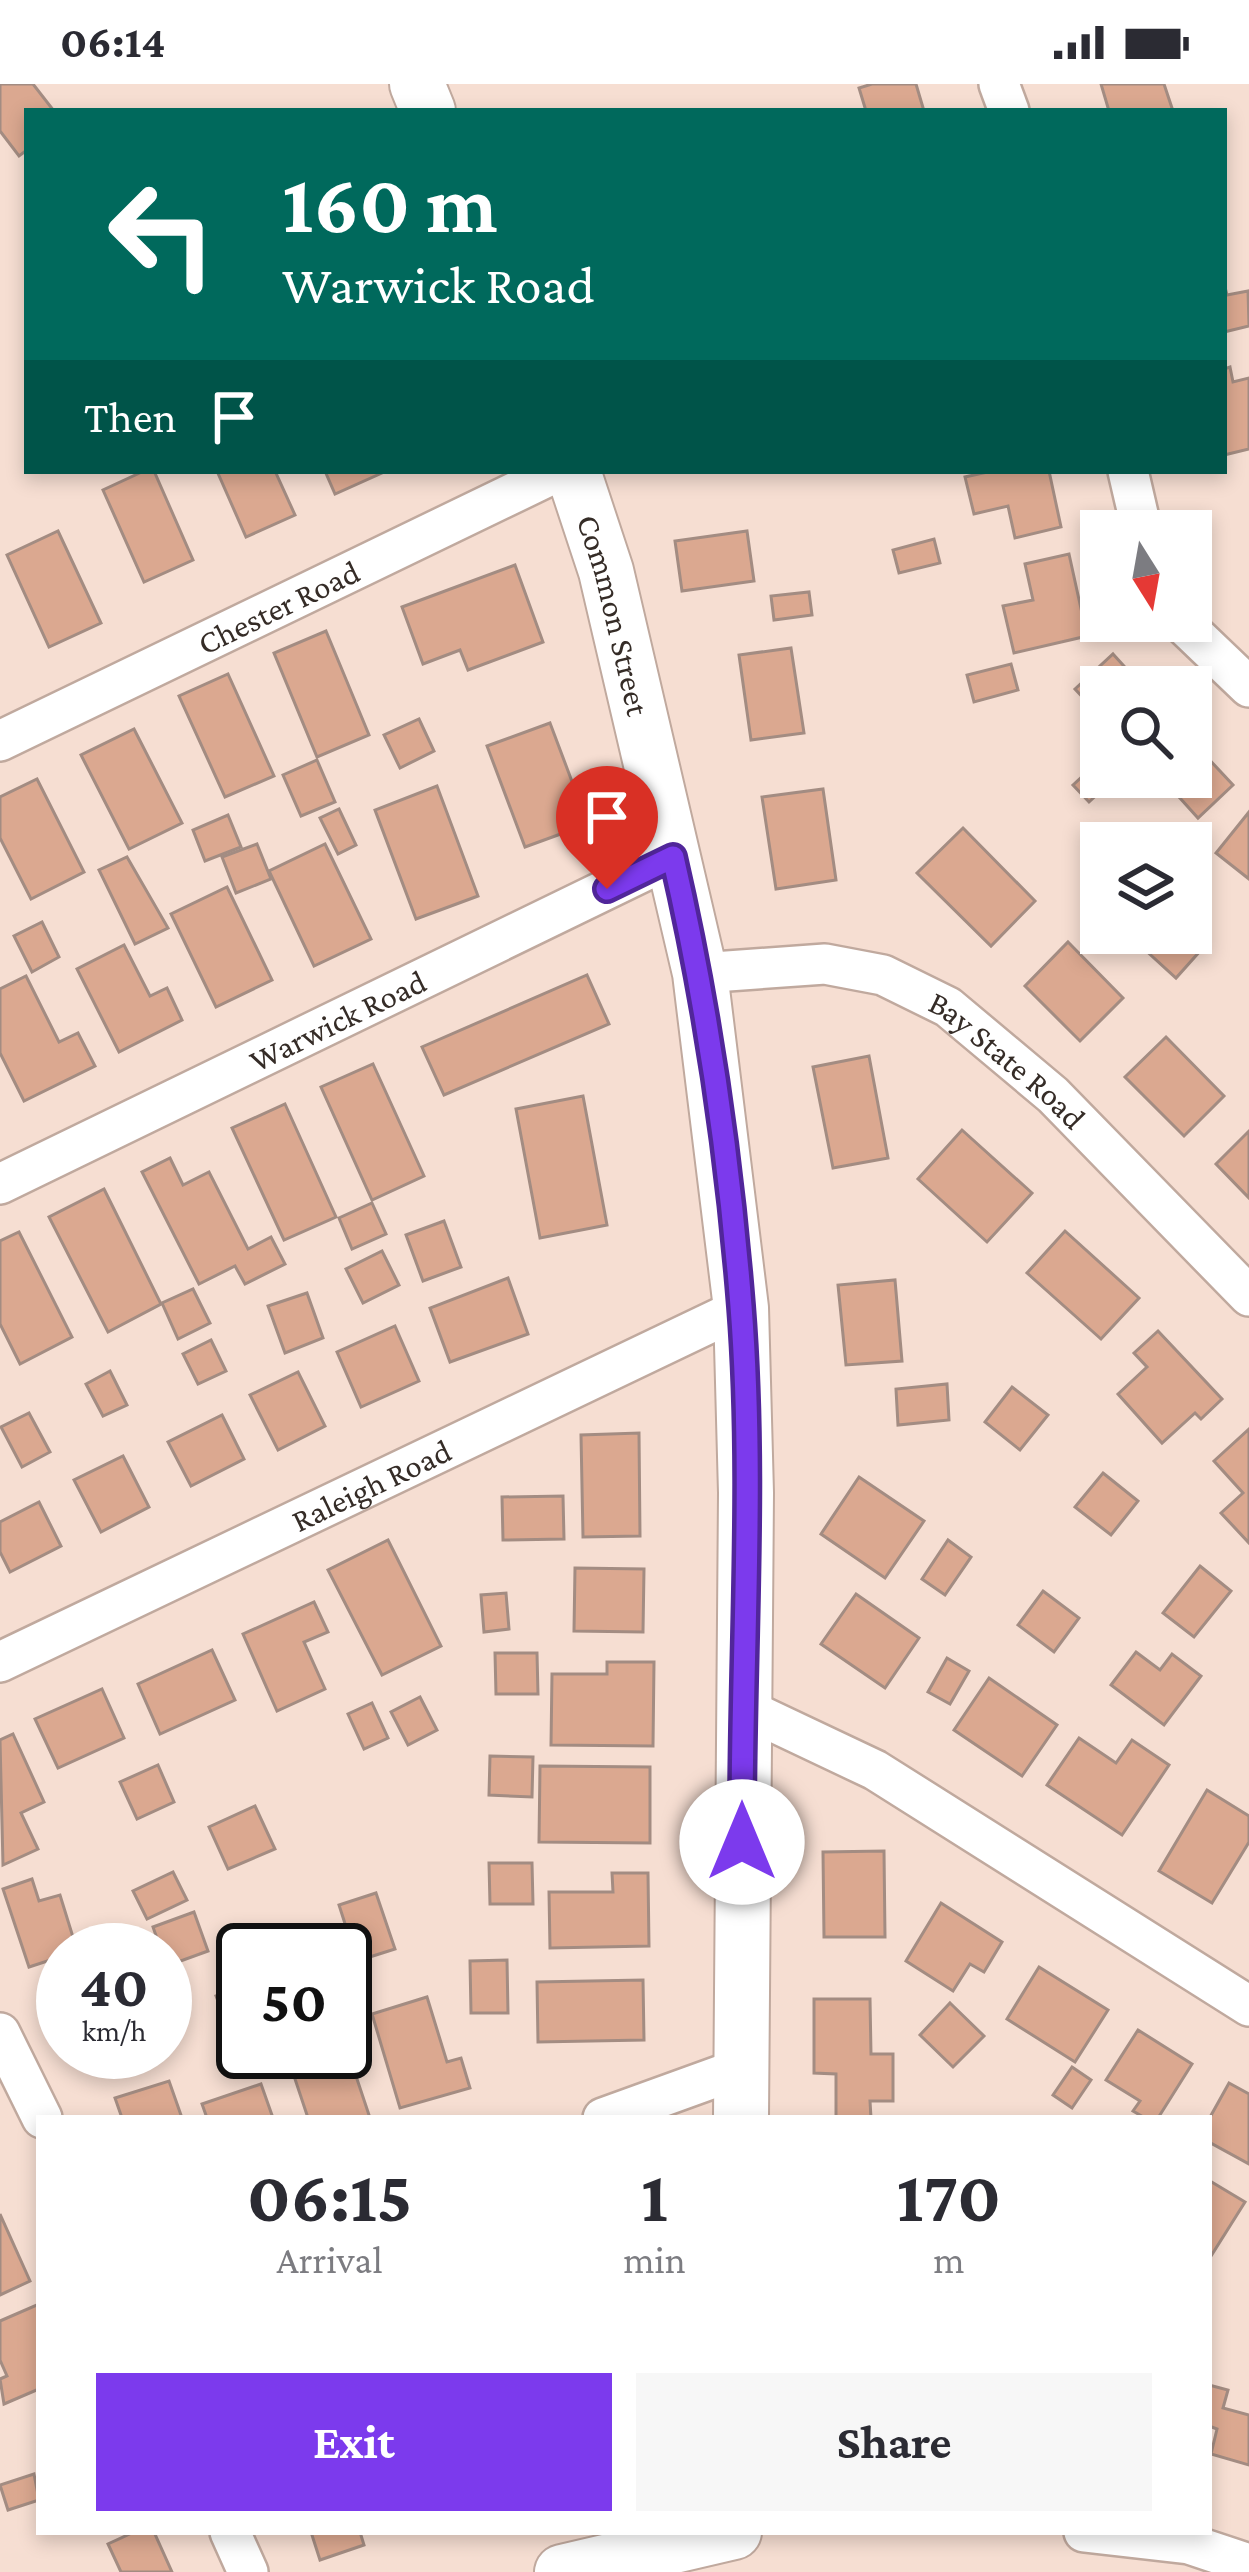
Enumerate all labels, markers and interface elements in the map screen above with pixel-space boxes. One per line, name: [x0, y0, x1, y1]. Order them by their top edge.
text: 06:14: [60, 17, 166, 67]
icon: left: [84, 156, 240, 312]
text: 160 m: [282, 157, 498, 250]
text: Warwick Road: [282, 255, 595, 315]
icon: arrive: [201, 384, 267, 450]
text: Then: [84, 392, 177, 442]
street label: Common Street: [570, 510, 658, 720]
north arrow: [1080, 510, 1212, 642]
map controls: [1080, 510, 1212, 954]
street label: Chester Road: [192, 552, 365, 661]
button: search: [1080, 666, 1212, 798]
pin: [556, 766, 658, 889]
icon: arrive: [574, 784, 640, 850]
button: layers: [1080, 822, 1212, 954]
street label: Warwick Road: [243, 962, 431, 1079]
street label: Bay State Road: [924, 982, 1094, 1136]
street label: Raleigh Road: [285, 1431, 456, 1539]
position arrow: [679, 1779, 805, 1905]
speed limit sign: 50: [216, 1923, 372, 2079]
text: 40: [80, 1952, 148, 2019]
text: km/h: [82, 2014, 146, 2047]
text: 06:15: [247, 2156, 412, 2236]
text: 1: [641, 2156, 668, 2236]
text: 170: [897, 2156, 1001, 2236]
text: Arrival: [277, 2238, 383, 2281]
text: min: [623, 2238, 686, 2281]
text: m: [933, 2238, 965, 2281]
button: Exit: [96, 2373, 612, 2511]
button: Share: [636, 2373, 1152, 2511]

